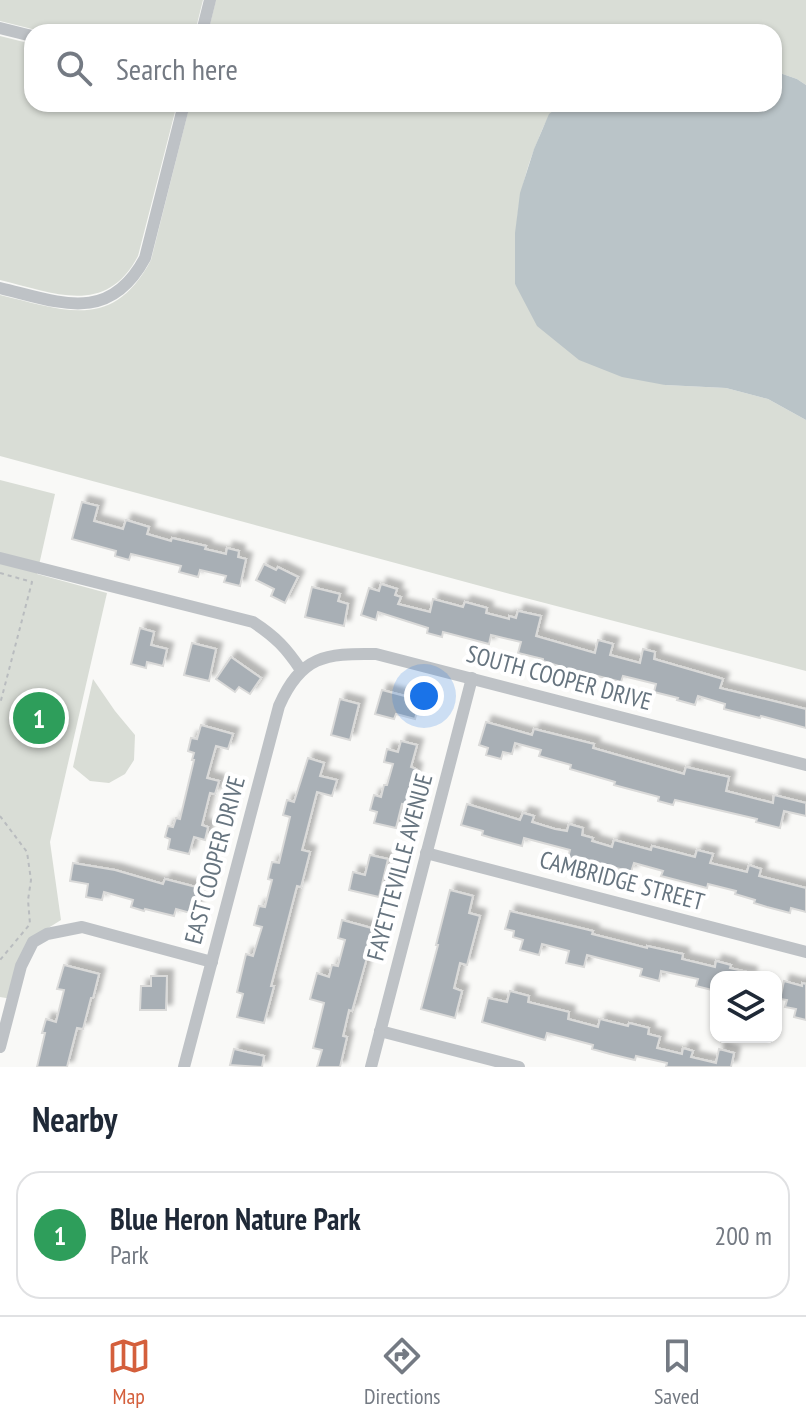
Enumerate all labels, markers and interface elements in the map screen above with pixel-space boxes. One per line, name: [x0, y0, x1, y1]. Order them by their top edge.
search box: [24, 24, 782, 112]
icon: search: [52, 46, 96, 90]
text: Search here: [116, 49, 238, 88]
street label: SOUTH COOPER DRIVE: [463, 638, 655, 717]
your location: [404, 676, 444, 716]
pin: 1: [13, 688, 65, 748]
street label: FAYETTEVILLE AVENUE: [360, 770, 439, 964]
street label: EAST COOPER DRIVE: [177, 772, 252, 947]
street label: CAMBRIDGE STREET: [536, 844, 708, 917]
map controls: [710, 971, 782, 1043]
button: layers: [710, 971, 782, 1043]
text: Nearby: [32, 1097, 117, 1141]
text: Blue Heron Nature Park: [110, 1199, 361, 1238]
text: 1: [54, 1219, 66, 1252]
text: 200 m: [714, 1219, 772, 1252]
text: Park: [110, 1238, 149, 1271]
tab: Map: [107, 1334, 151, 1410]
tab: Directions: [364, 1334, 441, 1410]
tab: Saved: [654, 1334, 699, 1410]

